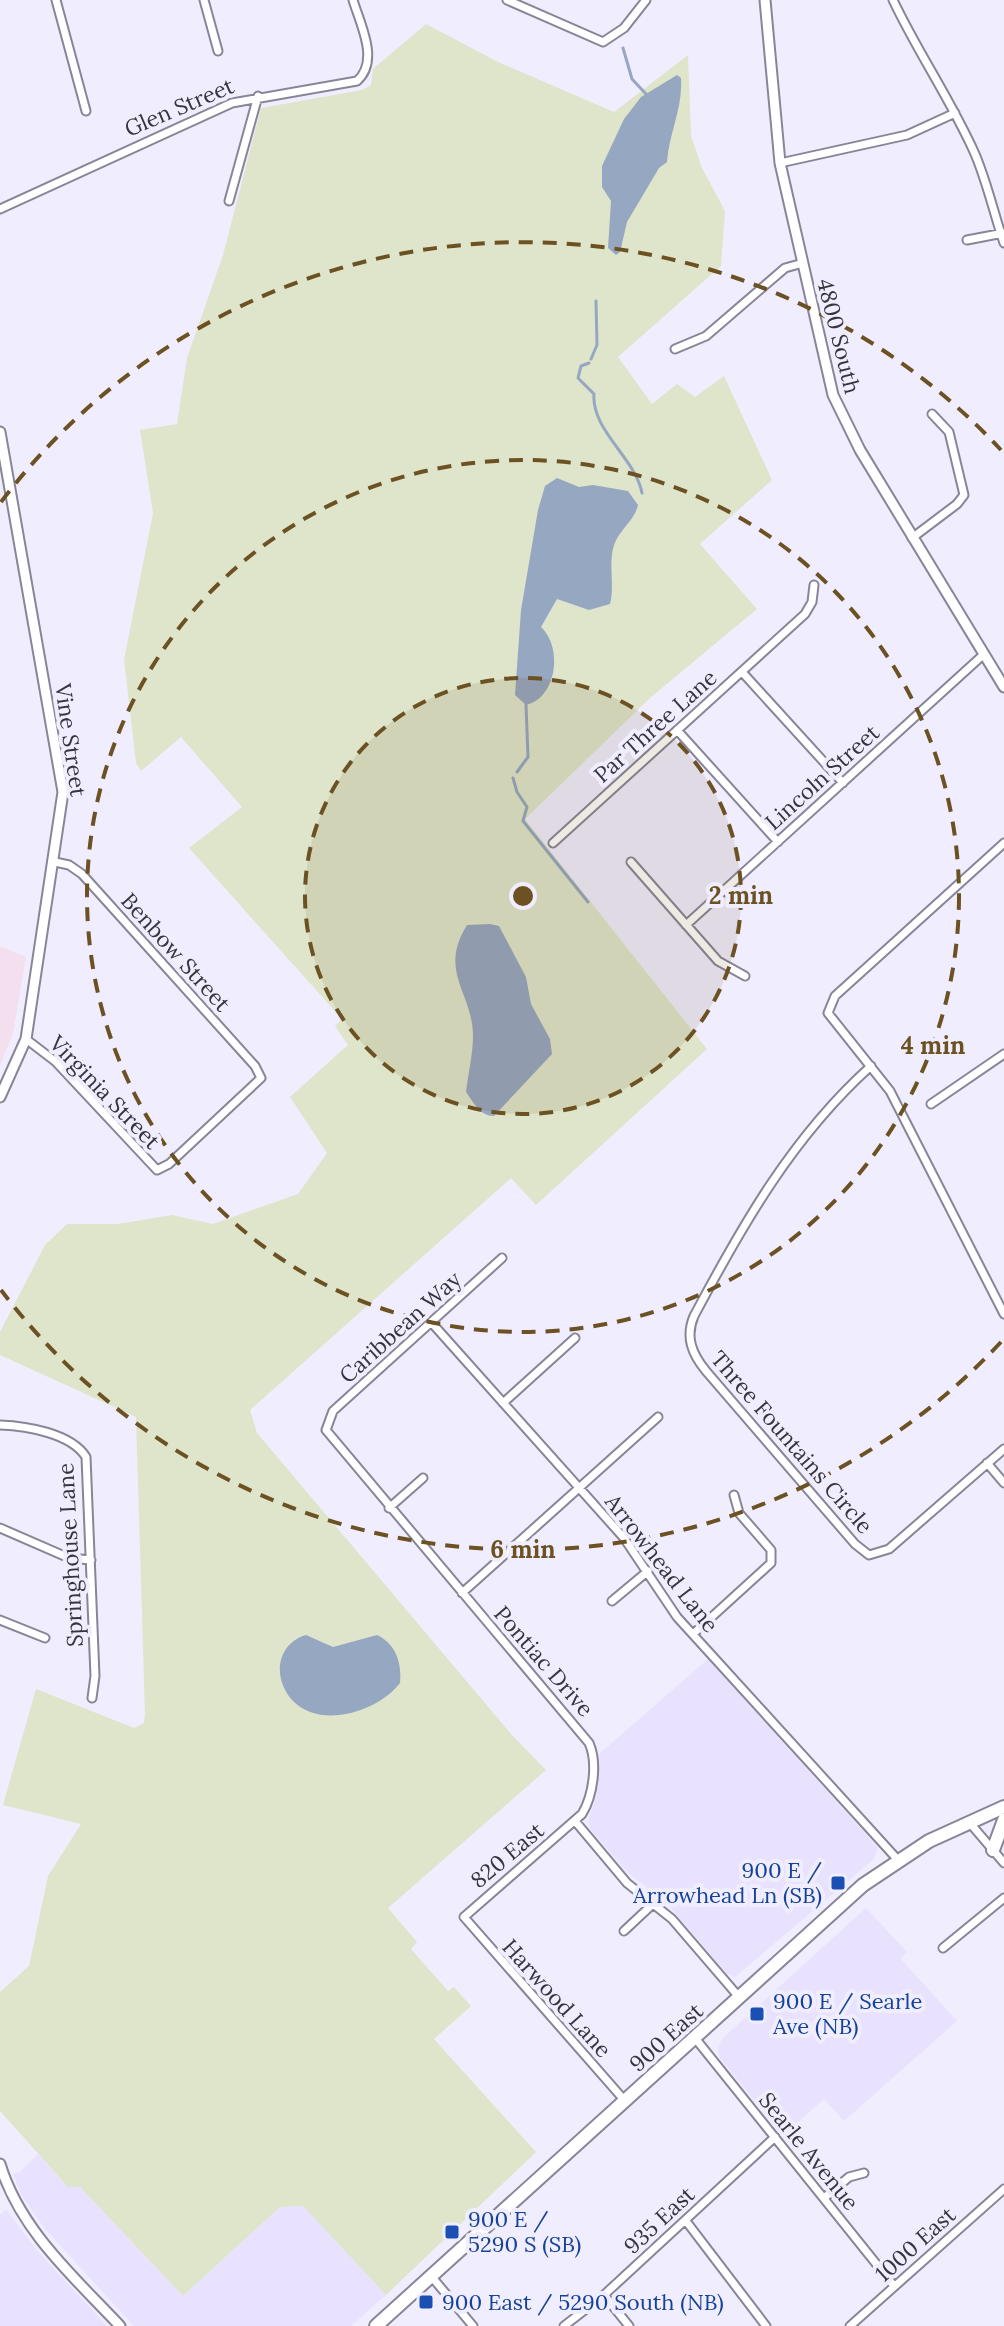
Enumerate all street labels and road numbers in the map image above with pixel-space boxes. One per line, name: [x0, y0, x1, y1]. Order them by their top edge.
street label: Glen Street: [120, 71, 238, 143]
street label: 4800 South: [811, 276, 867, 396]
street label: Par Three Lane: [588, 663, 722, 789]
street label: Vine Street: [49, 681, 93, 799]
street label: Lincoln Street: [759, 718, 885, 836]
street label: Benbow Street: [115, 887, 237, 1018]
street label: Virginia Street: [43, 1028, 167, 1155]
street label: Caribbean Way: [333, 1265, 467, 1389]
street label: Three Fountains Circle: [705, 1345, 879, 1539]
street label: Springhouse Lane: [51, 1462, 89, 1648]
street label: Arrowhead Lane: [599, 1487, 725, 1638]
street label: Pontiac Drive: [488, 1600, 600, 1722]
street label: 820 East: [465, 1816, 550, 1894]
street label: Harwood Lane: [496, 1933, 618, 2063]
street label: 900 East: [623, 1996, 709, 2077]
street label: Searle Avenue: [753, 2086, 865, 2216]
street label: 935 East: [618, 2180, 701, 2260]
street label: 1000 East: [869, 2200, 961, 2287]

